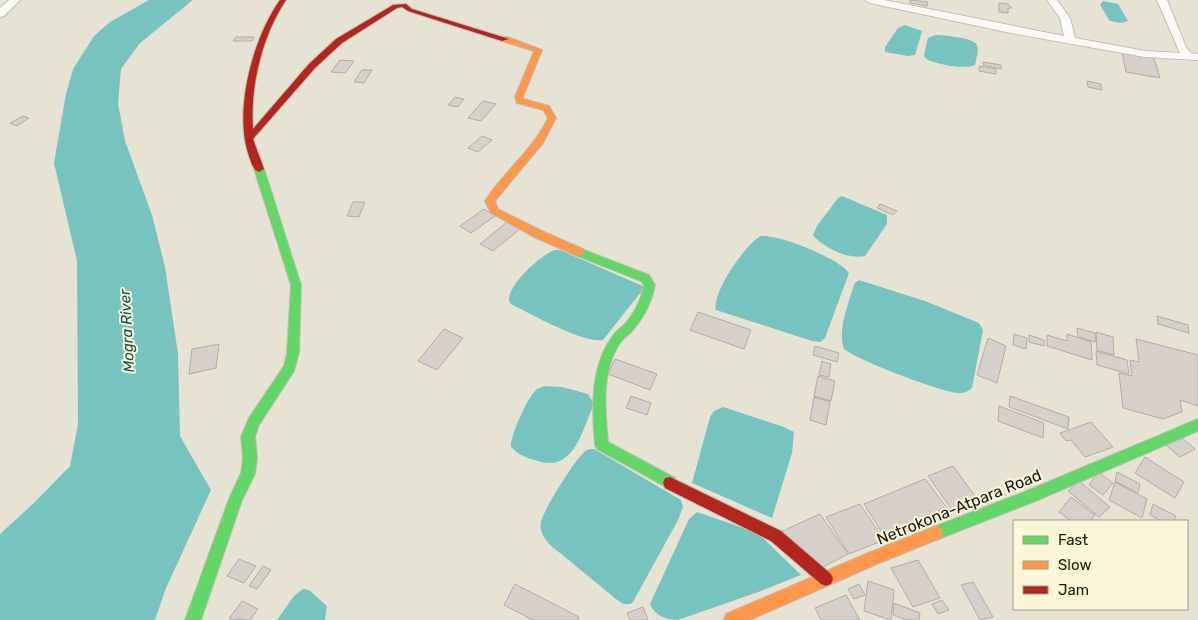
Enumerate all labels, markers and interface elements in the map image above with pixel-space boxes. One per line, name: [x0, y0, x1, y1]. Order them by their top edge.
water label: Mogra River: [116, 288, 138, 373]
street label: Netrokona-Atpara Road: [874, 465, 1044, 549]
legend: [1013, 520, 1188, 610]
text: Fast: [1058, 531, 1088, 549]
text: Slow: [1058, 556, 1091, 574]
text: Jam: [1058, 581, 1089, 599]

